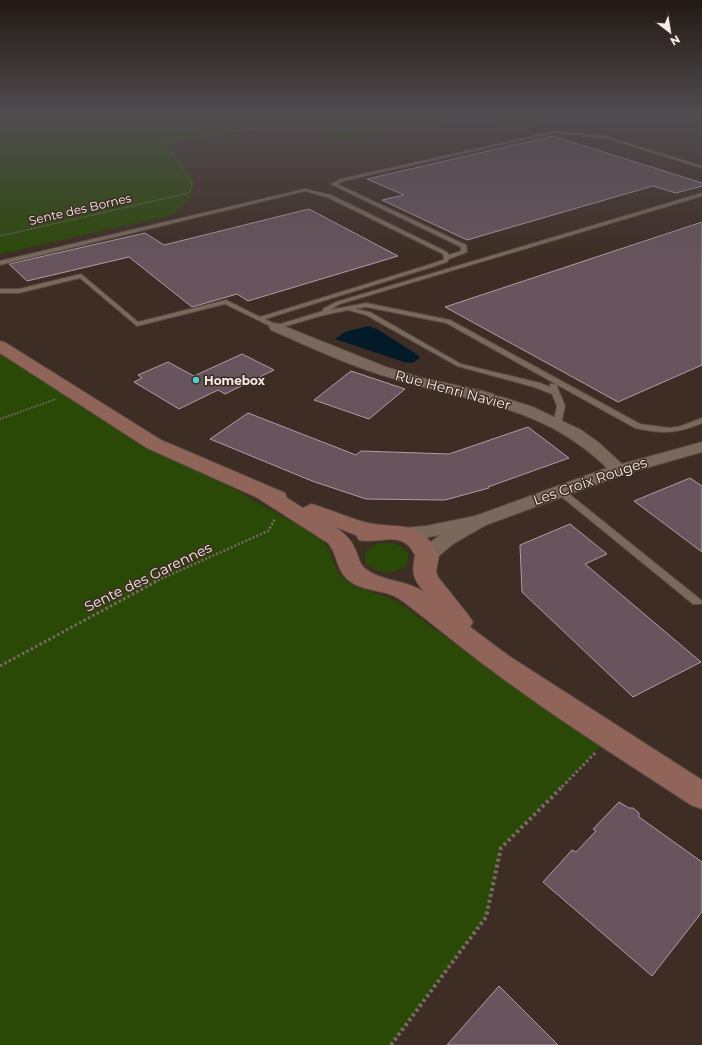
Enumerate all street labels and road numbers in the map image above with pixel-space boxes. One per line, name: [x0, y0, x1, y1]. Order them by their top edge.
street label: Sente des Bornes: [27, 190, 133, 228]
street label: Rue Henri Navier: [393, 366, 513, 414]
street label: Les Croix Rouges: [531, 453, 649, 509]
street label: Sente des Garennes: [81, 538, 215, 616]

